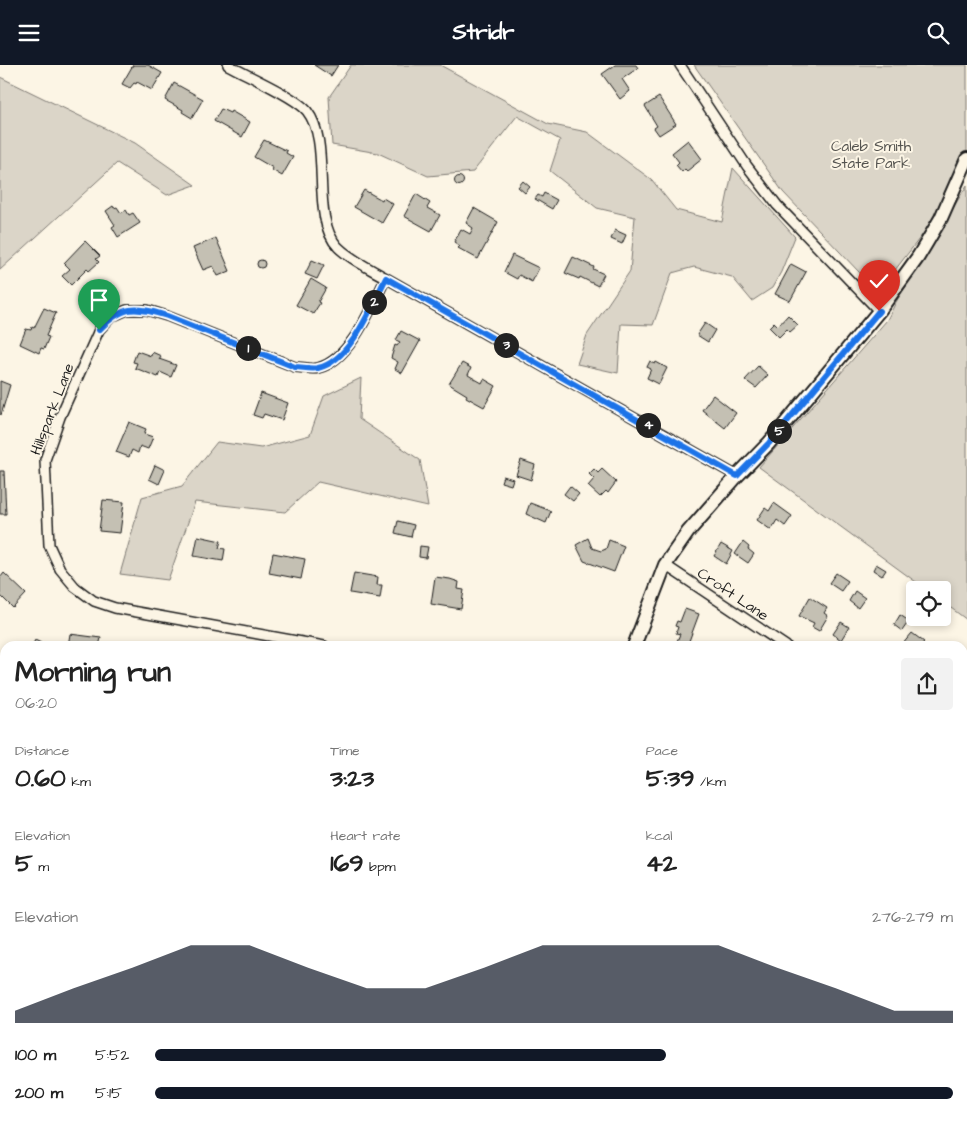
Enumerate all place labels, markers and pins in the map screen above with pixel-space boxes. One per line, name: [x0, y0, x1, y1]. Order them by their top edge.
pin: [858, 260, 900, 311]
pin: [78, 279, 120, 330]
pin: 2: [362, 289, 386, 315]
pin: 3: [494, 333, 518, 357]
pin: 1: [236, 335, 260, 361]
pin: 4: [636, 413, 660, 437]
pin: 5: [766, 419, 792, 443]

